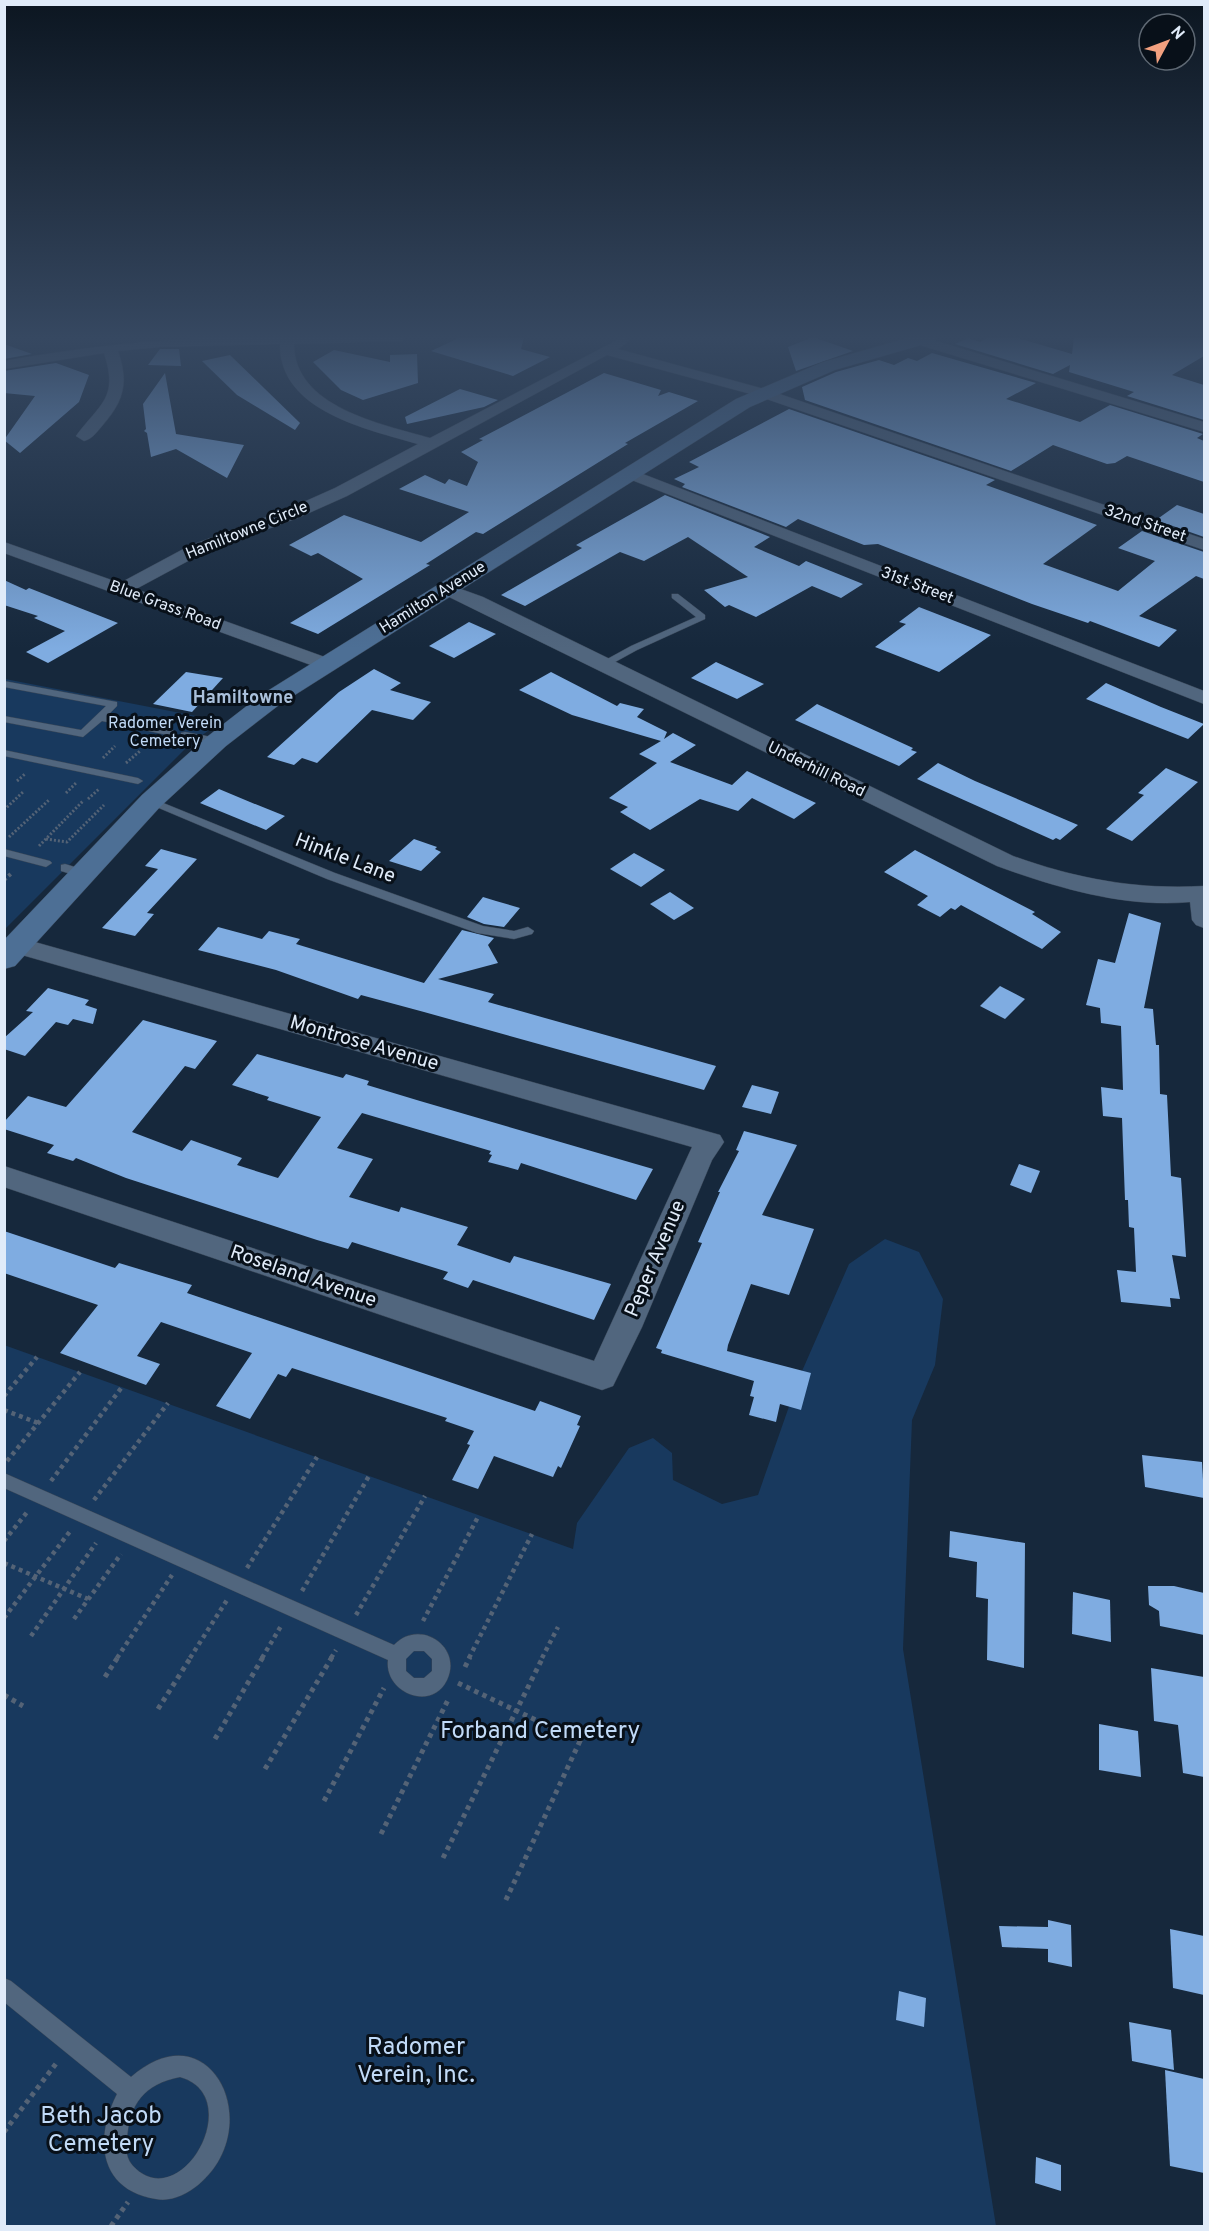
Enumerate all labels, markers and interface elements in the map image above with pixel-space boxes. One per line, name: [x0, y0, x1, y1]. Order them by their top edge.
north arrow: [1137, 12, 1197, 72]
text: N: [1165, 23, 1188, 44]
street label: Hamiltowne Circle: [183, 497, 311, 565]
street label: 32nd Street: [1101, 501, 1189, 547]
street label: Hamilton Avenue: [376, 557, 490, 639]
street label: 31st Street: [878, 563, 956, 609]
street label: Blue Grass Road: [107, 577, 223, 635]
district label: Hamiltowne: [193, 687, 293, 710]
park label: Radomer Verein Cemetery: [108, 714, 222, 752]
street label: Underhill Road: [764, 738, 868, 802]
street label: Hinkle Lane: [291, 828, 399, 890]
street label: Montrose Avenue: [286, 1010, 442, 1078]
street label: Peper Avenue: [620, 1197, 692, 1321]
street label: Roseland Avenue: [226, 1240, 380, 1314]
park label: Forband Cemetery: [440, 1717, 640, 1747]
park label: Radomer Verein, Inc.: [357, 2033, 475, 2091]
park label: Beth Jacob Cemetery: [40, 2102, 162, 2160]

